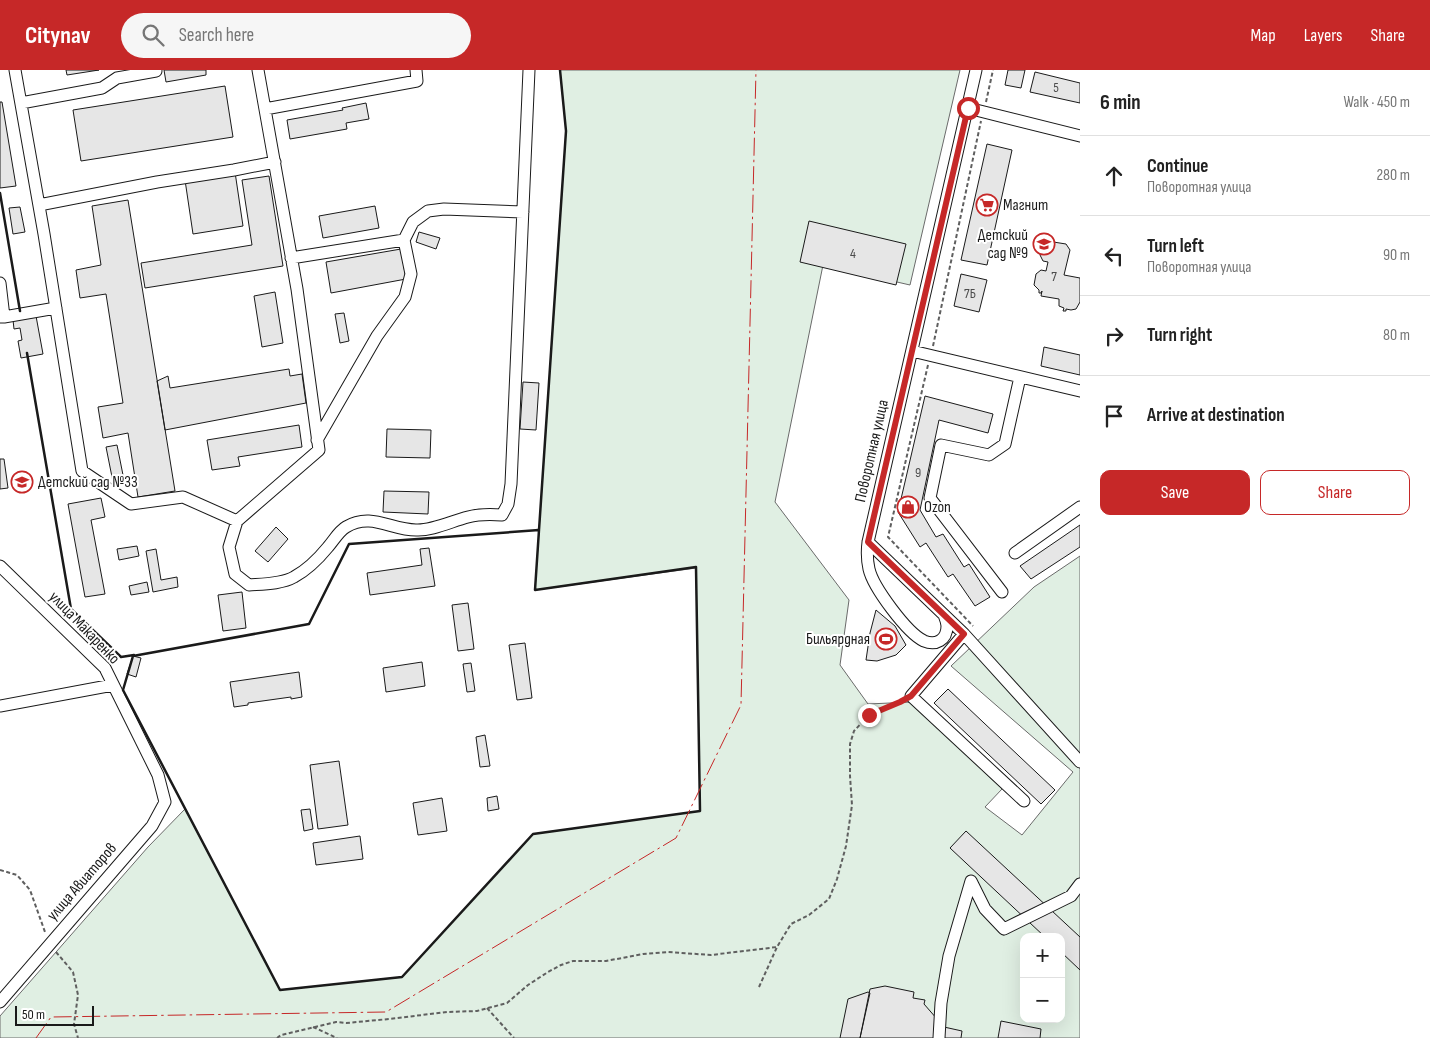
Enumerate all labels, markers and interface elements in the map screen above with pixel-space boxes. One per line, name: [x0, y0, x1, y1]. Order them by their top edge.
search box: [121, 13, 471, 58]
text: Citynav: [25, 21, 91, 50]
icon: search: [139, 21, 167, 49]
text: Search here: [179, 24, 254, 47]
text: Map: [1251, 25, 1276, 46]
text: Layers: [1304, 25, 1343, 46]
text: Share: [1371, 25, 1405, 46]
house number: 5: [1053, 79, 1059, 96]
text: 6 min: [1100, 90, 1141, 115]
text: Walk · 450 m: [1343, 93, 1410, 112]
route start: [957, 97, 980, 120]
text: Continue: [1147, 155, 1208, 178]
icon: ahead: [1100, 162, 1128, 190]
text: 280 m: [1376, 166, 1410, 185]
text: Поворотная улица: [1147, 178, 1251, 197]
supermarket icon: Магнит: [975, 193, 999, 217]
place label: Магнит: [1003, 196, 1048, 215]
place label: Детский сад №9: [978, 226, 1028, 263]
school or university icon: Детский сад №9: [1032, 232, 1056, 256]
text: Turn left: [1147, 235, 1204, 258]
icon: left: [1100, 242, 1128, 270]
house number: 4: [850, 245, 856, 262]
text: 90 m: [1383, 246, 1410, 265]
text: Поворотная улица: [1147, 258, 1251, 277]
house number: 7: [1051, 268, 1057, 285]
house number: 7Б: [964, 285, 976, 302]
icon: right: [1100, 322, 1128, 350]
text: Turn right: [1147, 324, 1212, 347]
text: 80 m: [1383, 326, 1410, 345]
street label: Поворотная улица: [851, 398, 893, 504]
icon: arrive: [1100, 402, 1128, 430]
text: Arrive at destination: [1147, 404, 1285, 427]
house number: 9: [915, 464, 921, 481]
school or university icon: Детский сад №33: [10, 470, 34, 494]
button: Save: [1100, 470, 1250, 515]
button: Share: [1260, 470, 1410, 515]
place label: Детский сад №33: [38, 473, 138, 492]
shop icon: Ozon: [896, 495, 920, 519]
place label: Ozon: [924, 498, 951, 517]
street label: улица Макаренко: [45, 588, 123, 668]
sports icon: Бильярдная: [874, 627, 898, 651]
place label: Бильярдная: [806, 630, 870, 649]
route end: [858, 704, 881, 727]
street label: улица Авиаторов: [43, 839, 121, 925]
map controls: [1020, 933, 1065, 1023]
button: +: [1020, 933, 1065, 978]
button: −: [1020, 978, 1065, 1023]
scale bar: [15, 1003, 94, 1026]
text: 50 m: [22, 1006, 45, 1023]

